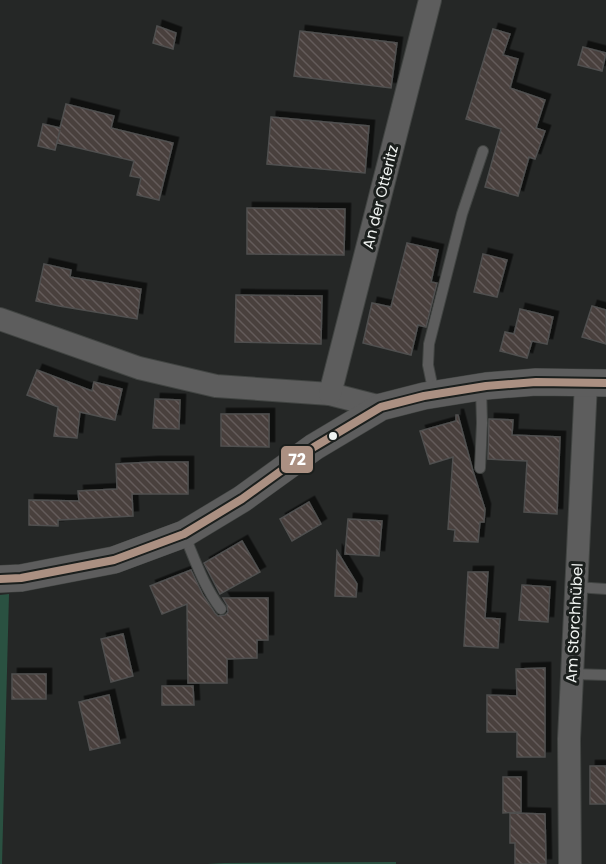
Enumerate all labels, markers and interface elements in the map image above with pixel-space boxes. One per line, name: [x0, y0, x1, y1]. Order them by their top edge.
street label: An der Otteritz: [357, 143, 403, 251]
unlabelled marker: [327, 430, 339, 442]
line badge: 72: [280, 445, 314, 474]
text: 72: [288, 448, 306, 471]
street label: Am Storchhübel: [560, 563, 588, 683]

